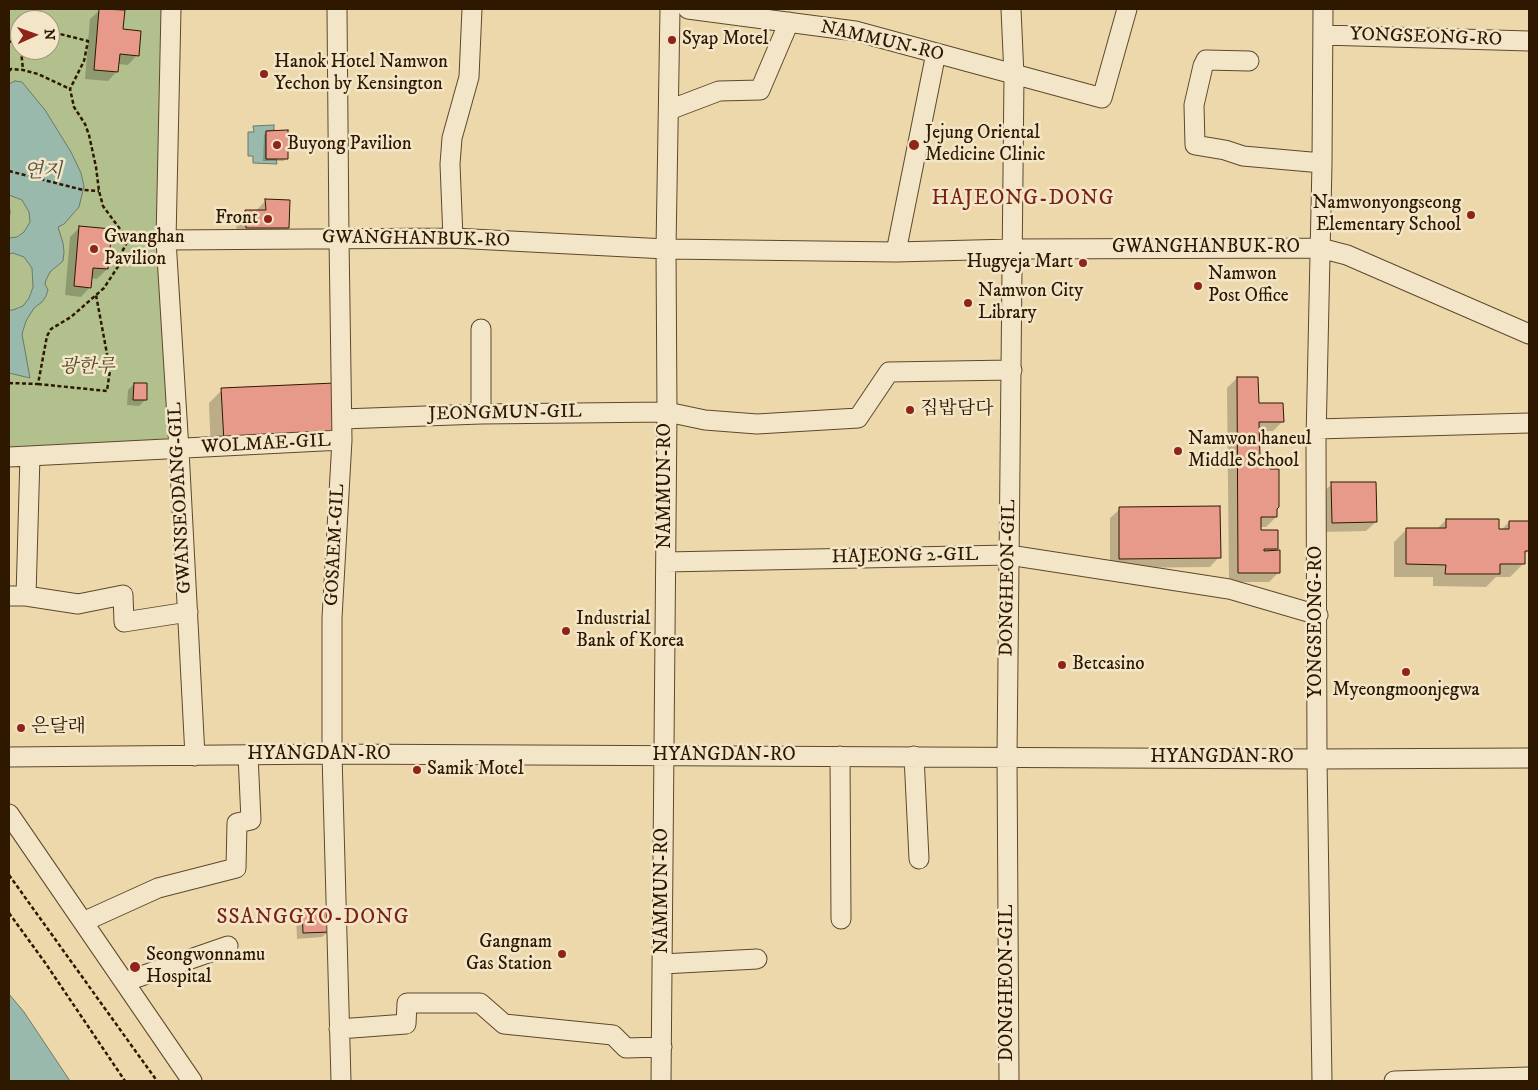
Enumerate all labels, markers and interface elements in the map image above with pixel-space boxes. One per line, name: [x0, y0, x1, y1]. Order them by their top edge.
north arrow: [10, 10, 60, 60]
street label: NAMMUN-RO: [818, 17, 946, 67]
street label: YONGSEONG-RO: [1349, 24, 1503, 52]
text: N: [40, 28, 58, 41]
place label: Syap Motel: [682, 29, 768, 51]
marker: Syap Motel: [666, 34, 678, 46]
place label: Hanok Hotel Namwon Yechon by Kensington: [274, 52, 448, 96]
marker: Hanok Hotel Namwon Yechon by Kensington: [258, 68, 270, 80]
place label: Jejung Oriental Medicine Clinic: [925, 123, 1045, 167]
place label: Buyong Pavilion: [287, 134, 412, 156]
marker: Jejung Oriental Medicine Clinic: [907, 138, 921, 152]
marker: Buyong Pavilion: [271, 139, 283, 151]
water label: 연지: [24, 161, 62, 185]
district label: HAJEONG-DONG: [930, 187, 1116, 213]
place label: Namwonyongseong Elementary School: [1312, 193, 1461, 237]
place label: Front: [215, 208, 258, 230]
marker: Namwonyongseong Elementary School: [1465, 209, 1477, 221]
marker: Front: [262, 213, 274, 225]
place label: Gwanghan Pavilion: [104, 227, 185, 271]
street label: GWANGHANBUK-RO: [322, 227, 510, 253]
street label: GWANGHANBUK-RO: [1112, 237, 1300, 259]
marker: Gwanghan Pavilion: [88, 243, 100, 255]
place label: Hugyeja Mart: [967, 252, 1073, 274]
marker: Hugyeja Mart: [1077, 257, 1089, 269]
place label: Namwon Post Office: [1208, 264, 1289, 308]
marker: Namwon Post Office: [1192, 280, 1204, 292]
place label: Namwon City Library: [978, 281, 1083, 325]
marker: Namwon City Library: [962, 297, 974, 309]
park label: 광한루: [59, 357, 115, 379]
place label: 집밥담다: [920, 399, 993, 421]
street label: JEONGMUN-GIL: [428, 401, 582, 427]
street label: GWANSEODANG-GIL: [165, 402, 197, 594]
marker: 집밥담다: [904, 404, 916, 416]
street label: NAMMUN-RO: [655, 423, 677, 549]
place label: Namwon haneul Middle School: [1188, 429, 1311, 473]
street label: WOLMAE-GIL: [201, 430, 331, 460]
marker: Namwon haneul Middle School: [1172, 445, 1184, 457]
street label: GOSAEM-GIL: [321, 483, 351, 607]
street label: DONGHEON-GIL: [996, 499, 1022, 657]
street label: HAJEONG 2-GIL: [831, 544, 979, 570]
street label: YONGSEONG-RO: [1306, 546, 1328, 698]
place label: Industrial Bank of Korea: [576, 609, 684, 653]
marker: Industrial Bank of Korea: [560, 625, 572, 637]
place label: Betcasino: [1072, 654, 1145, 676]
marker: Betcasino: [1056, 659, 1068, 671]
marker: Myeongmoonjegwa: [1400, 666, 1412, 678]
place label: Myeongmoonjegwa: [1332, 680, 1480, 702]
place label: 은달래: [31, 717, 86, 739]
marker: 은달래: [15, 722, 27, 734]
street label: HYANGDAN-RO: [247, 744, 391, 766]
street label: HYANGDAN-RO: [652, 745, 796, 767]
street label: HYANGDAN-RO: [1150, 747, 1294, 769]
place label: Samik Motel: [427, 759, 524, 781]
marker: Samik Motel: [411, 764, 423, 776]
street label: NAMMUN-RO: [652, 828, 674, 954]
street label: DONGHEON-GIL: [997, 905, 1019, 1061]
district label: SSANGGYO-DONG: [215, 906, 411, 932]
place label: Gangnam Gas Station: [466, 932, 552, 976]
place label: Seongwonnamu Hospital: [146, 945, 265, 989]
marker: Gangnam Gas Station: [556, 948, 568, 960]
marker: Seongwonnamu Hospital: [128, 960, 142, 974]

